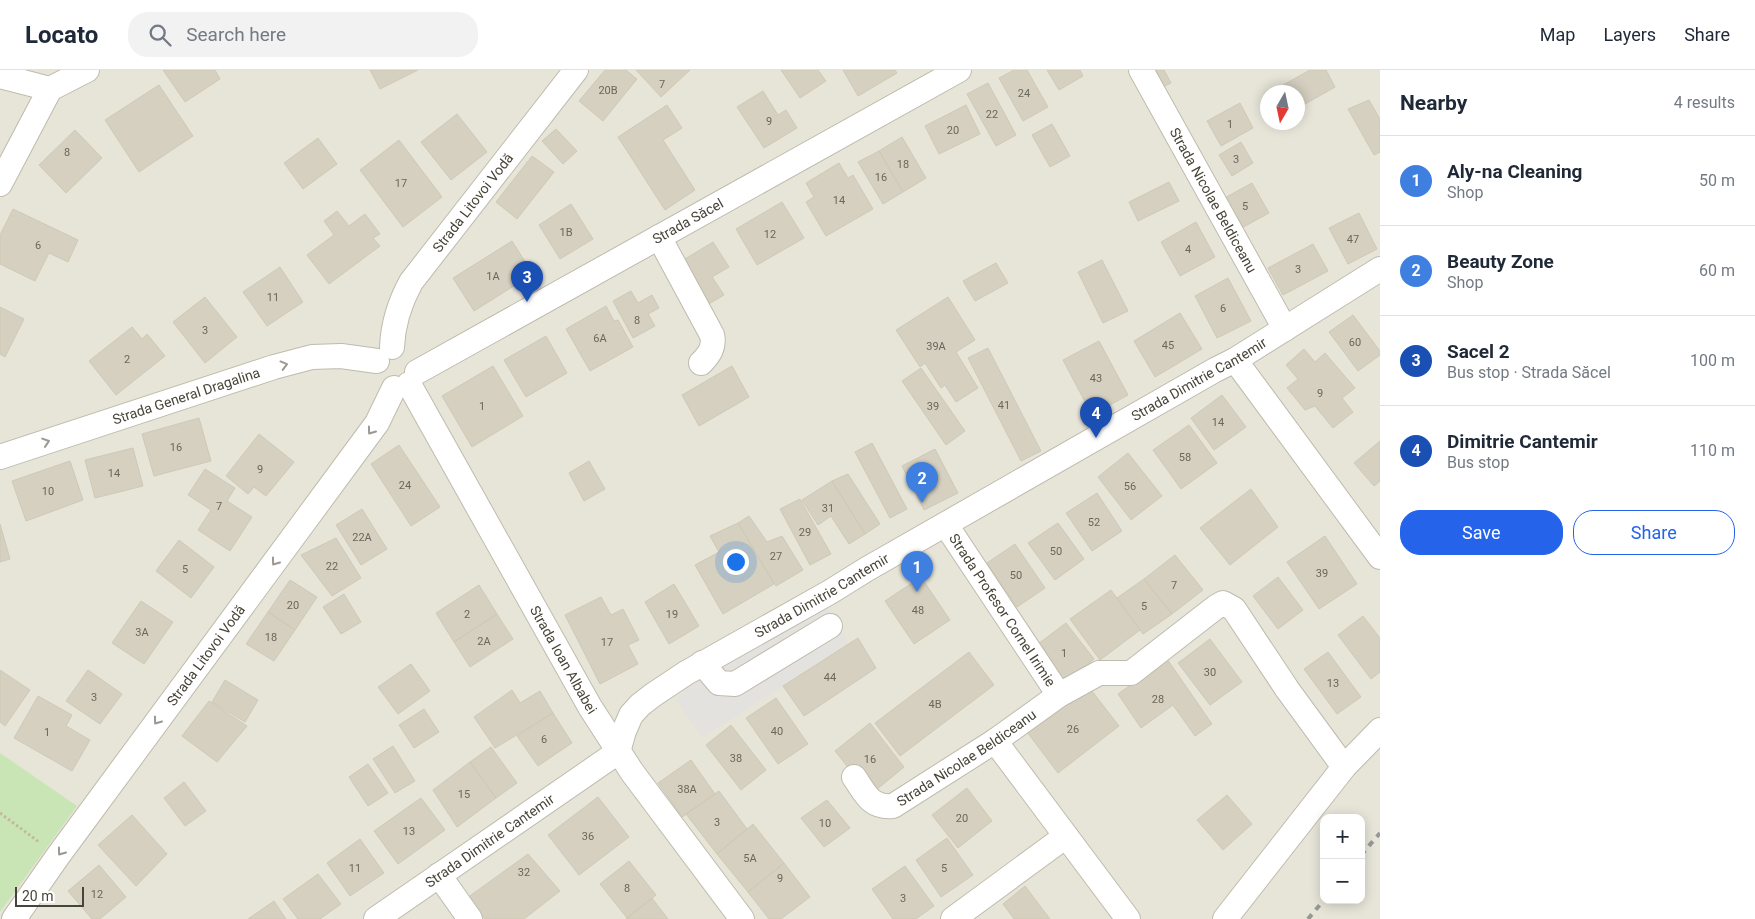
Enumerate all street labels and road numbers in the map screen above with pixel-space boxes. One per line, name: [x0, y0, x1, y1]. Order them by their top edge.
street label: Strada Nicolae Beldiceanu: [1167, 125, 1260, 276]
street label: Strada Litovoi Vodă: [429, 150, 516, 255]
street label: Strada Săcel: [650, 195, 726, 247]
street label: Strada Dimitrie Cantemir: [1129, 334, 1270, 424]
street label: Strada General Dragalina: [110, 364, 262, 427]
street label: Strada Profesor Cornel Irimie: [946, 531, 1059, 689]
street label: Strada Dimitrie Cantemir: [752, 550, 892, 641]
street label: Strada Litovoi Vodă: [163, 602, 248, 709]
street label: Strada Ioan Albabei: [527, 603, 600, 717]
street label: Strada Nicolae Beldiceanu: [894, 706, 1039, 809]
street label: Strada Dimitrie Cantemir: [422, 790, 557, 891]

